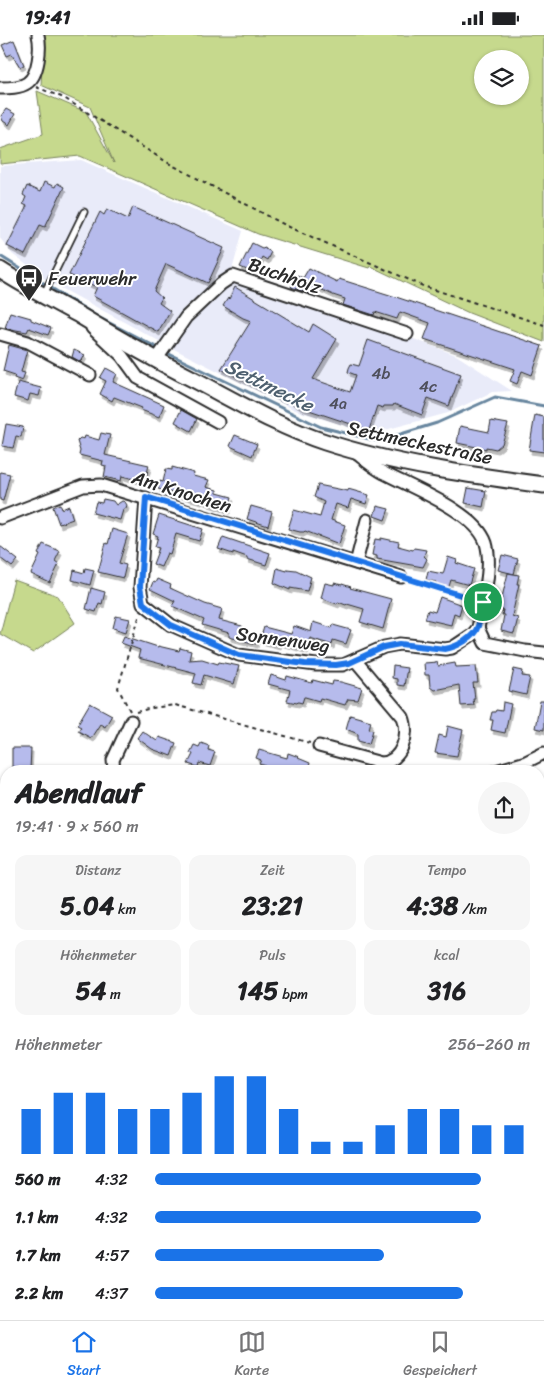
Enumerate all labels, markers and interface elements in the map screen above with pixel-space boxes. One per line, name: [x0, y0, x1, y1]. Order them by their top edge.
text: 19:41: [25, 1, 71, 34]
map controls: [474, 50, 529, 105]
button: layers: [474, 50, 529, 105]
street label: Buchholz: [244, 248, 327, 304]
place label: Feuerwehr: [48, 262, 137, 295]
bus stop icon: Feuerwehr: [14, 263, 44, 302]
water label: Settmecke: [218, 349, 321, 423]
house number: 4b: [372, 359, 391, 388]
house number: 4c: [419, 372, 437, 401]
house number: 4a: [329, 389, 347, 418]
street label: Settmeckestraße: [344, 411, 496, 474]
street label: Am Knochen: [127, 460, 236, 522]
pin: [462, 581, 504, 623]
icon: arrive: [469, 588, 497, 616]
street label: Sonnenweg: [234, 617, 332, 662]
text: Abendlauf: [15, 768, 142, 817]
button: share: [478, 782, 530, 834]
text: 19:41 · 9 × 560 m: [15, 812, 138, 841]
text: Distanz: [75, 858, 121, 883]
text: Zeit: [260, 858, 285, 883]
text: Tempo: [427, 858, 466, 883]
text: 5.04: [60, 883, 114, 928]
text: 23:21: [242, 883, 303, 928]
text: 4:38: [406, 883, 458, 928]
text: km: [114, 897, 136, 922]
text: /km: [458, 897, 487, 922]
text: Höhenmeter: [60, 943, 136, 968]
text: Puls: [259, 943, 286, 968]
text: kcal: [434, 943, 460, 968]
text: 54: [76, 968, 106, 1013]
text: 145: [237, 968, 279, 1013]
text: 316: [427, 968, 466, 1013]
text: m: [106, 982, 121, 1007]
text: bpm: [279, 982, 308, 1007]
text: Höhenmeter: [15, 1030, 101, 1059]
text: 256–260 m: [448, 1030, 530, 1059]
text: 560 m: [15, 1165, 60, 1194]
text: 4:32: [95, 1165, 128, 1194]
text: 1.1 km: [15, 1203, 59, 1232]
text: 4:32: [95, 1203, 128, 1232]
text: 1.7 km: [15, 1241, 61, 1270]
text: 4:57: [95, 1241, 129, 1270]
text: 2.2 km: [15, 1279, 63, 1308]
text: 4:37: [95, 1279, 128, 1308]
tab: Start: [67, 1328, 100, 1383]
tab: Karte: [234, 1328, 269, 1383]
tab: Gespeichert: [403, 1328, 477, 1383]

